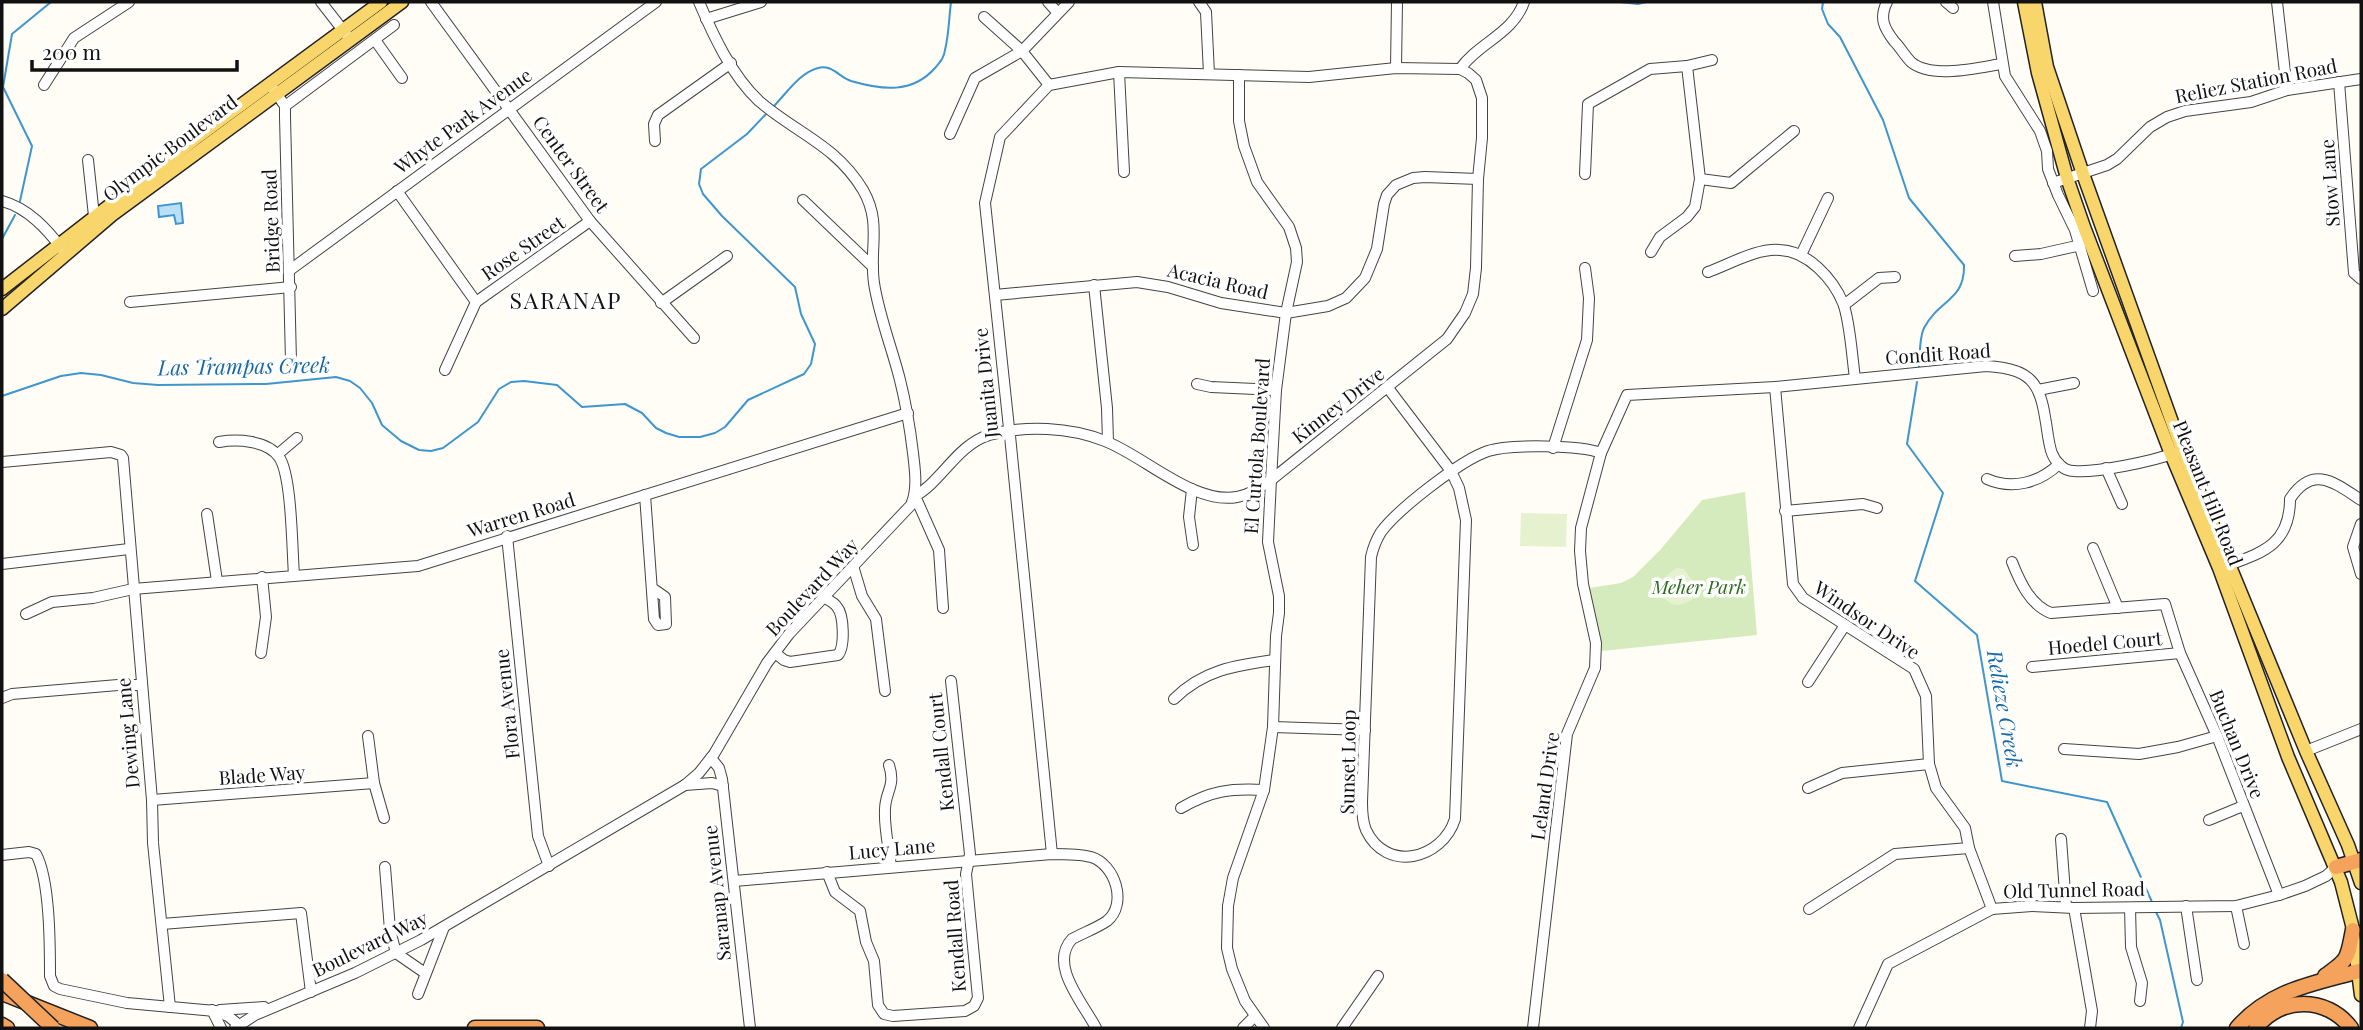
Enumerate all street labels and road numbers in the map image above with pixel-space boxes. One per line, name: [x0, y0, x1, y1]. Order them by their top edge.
street label: Reliez Station Road: [2172, 52, 2339, 109]
street label: Whyte Park Avenue: [388, 61, 536, 180]
street label: Olympic Boulevard: [97, 88, 242, 206]
street label: Center Street: [528, 110, 616, 217]
street label: Stow Lane: [2313, 138, 2345, 228]
street label: Bridge Road: [255, 169, 285, 274]
street label: Rose Street: [475, 209, 570, 286]
street label: Acacia Road: [1164, 256, 1271, 304]
street label: Juanita Drive: [966, 327, 1004, 440]
street label: Condit Road: [1884, 336, 1992, 370]
street label: El Curtola Boulevard: [1237, 357, 1275, 535]
street label: Kinney Drive: [1286, 360, 1389, 448]
street label: Pleasant Hill Road: [2168, 416, 2250, 569]
street label: Warren Road: [463, 485, 578, 543]
street label: Boulevard Way: [759, 531, 864, 641]
street label: Windsor Drive: [1809, 573, 1926, 664]
street label: Hoedel Court: [2047, 624, 2163, 660]
street label: Flora Avenue: [487, 648, 525, 761]
street label: Dewing Lane: [109, 677, 145, 790]
street label: Buchan Drive: [2204, 685, 2272, 802]
street label: Kendall Court: [921, 691, 959, 813]
street label: Sunset Loop: [1333, 709, 1361, 815]
street label: Leland Drive: [1524, 730, 1564, 842]
street label: Blade Way: [218, 758, 306, 790]
street label: Saranap Avenue: [696, 824, 736, 962]
street label: Lucy Lane: [848, 831, 936, 865]
street label: Old Tunnel Road: [2003, 875, 2145, 903]
street label: Kendall Road: [937, 879, 971, 993]
street label: Boulevard Way: [308, 904, 432, 982]

